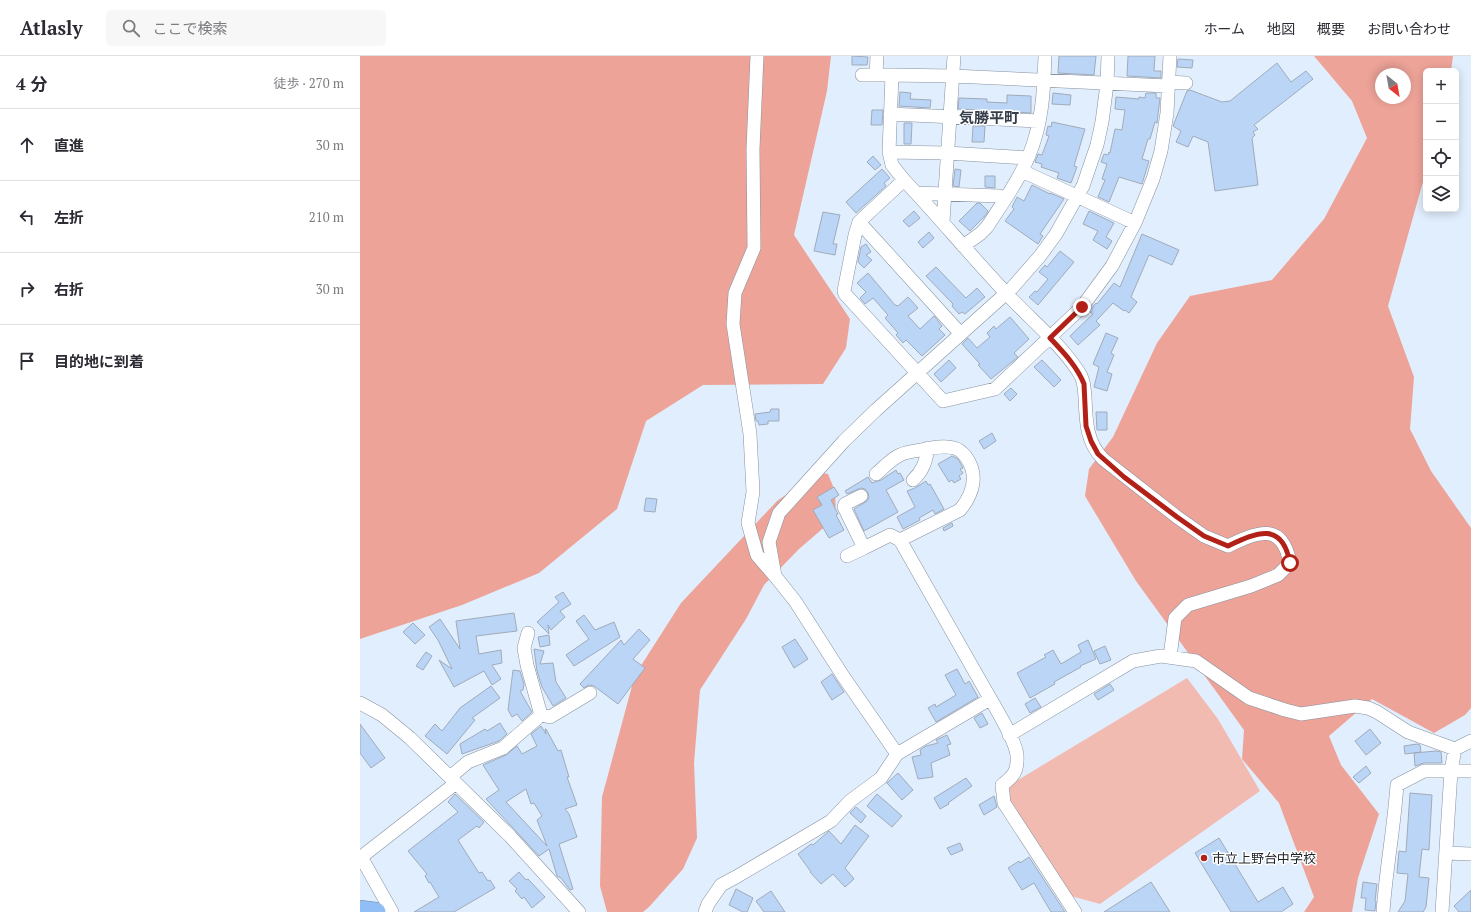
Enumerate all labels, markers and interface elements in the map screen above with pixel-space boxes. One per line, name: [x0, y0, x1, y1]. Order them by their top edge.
search box: [106, 10, 386, 46]
text: Atlasly: [20, 15, 82, 40]
icon: search: [120, 17, 142, 39]
text: ここで検索: [152, 18, 227, 38]
text: ホーム: [1203, 19, 1245, 38]
text: 地図: [1267, 19, 1295, 38]
text: 概要: [1317, 19, 1345, 38]
text: お問い合わせ: [1367, 19, 1451, 38]
north arrow: [1375, 68, 1411, 104]
map controls: [1423, 68, 1459, 212]
button: +: [1423, 68, 1459, 104]
text: 4 分: [16, 72, 47, 95]
text: 徒歩 · 270 m: [273, 74, 344, 92]
button: −: [1423, 104, 1459, 140]
district label: 気勝平町: [959, 107, 1019, 127]
icon: ahead: [16, 134, 38, 156]
text: 直進: [54, 135, 84, 155]
text: 30 m: [316, 136, 344, 154]
button: locate: [1423, 140, 1459, 176]
button: layers: [1423, 176, 1459, 212]
icon: left: [16, 206, 38, 228]
text: 左折: [54, 207, 84, 227]
text: 210 m: [309, 208, 344, 226]
icon: right: [16, 278, 38, 300]
text: 右折: [54, 279, 84, 299]
text: 30 m: [316, 280, 344, 298]
route end: [1073, 298, 1091, 316]
icon: arrive: [16, 350, 38, 372]
text: 目的地に到着: [54, 351, 144, 371]
route start: [1281, 554, 1299, 572]
place label: 市立上野台中学校: [1212, 849, 1316, 867]
marker: 市立上野台中学校: [1199, 853, 1209, 863]

